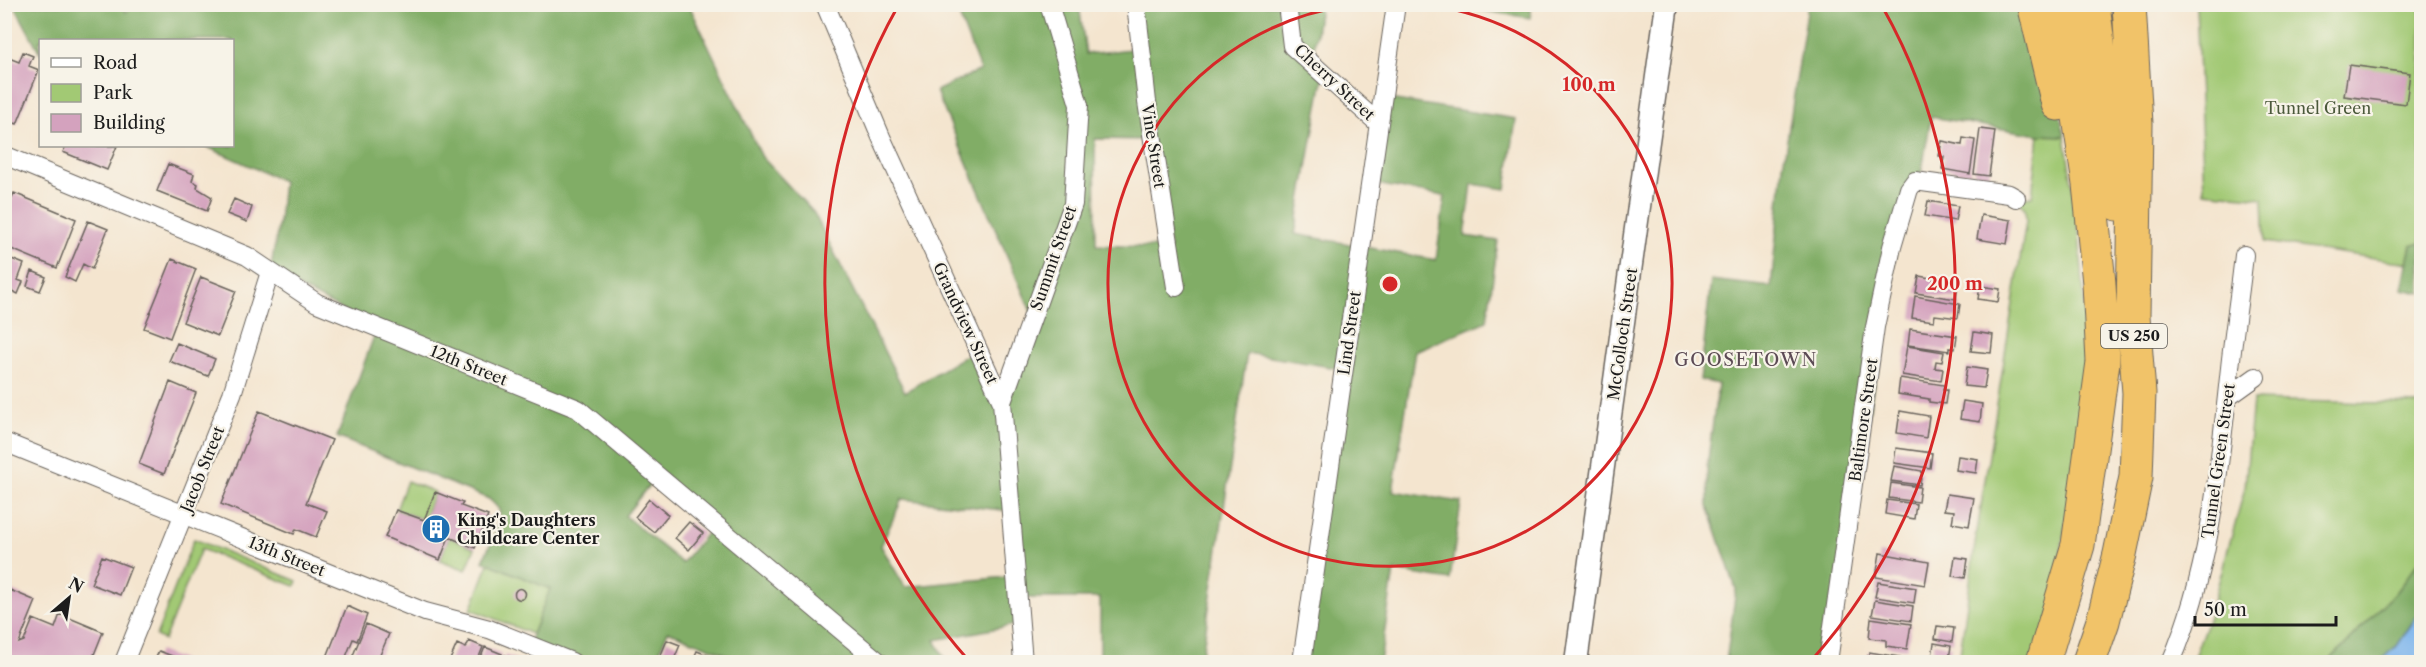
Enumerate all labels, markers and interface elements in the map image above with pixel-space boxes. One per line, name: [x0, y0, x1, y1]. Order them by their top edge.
legend: [39, 39, 234, 147]
street label: Cherry Street: [1291, 40, 1380, 125]
text: Road: [93, 52, 138, 74]
text: 100 m: [1562, 74, 1616, 96]
text: Park: [93, 82, 134, 104]
park label: Tunnel Green: [2265, 98, 2371, 118]
street label: Vine Street: [1137, 101, 1171, 190]
text: Building: [93, 112, 165, 134]
street label: Summit Street: [1026, 203, 1080, 313]
street label: Grandview Street: [929, 259, 1003, 387]
street label: McColloch Street: [1603, 266, 1641, 402]
text: 200 m: [1927, 273, 1983, 295]
centre of rings: [1380, 274, 1400, 294]
street label: Lind Street: [1333, 289, 1365, 376]
road number: US 250: [2101, 324, 2167, 348]
street label: 12th Street: [428, 341, 511, 390]
district label: GOOSETOWN: [1674, 349, 1818, 371]
street label: Baltimore Street: [1844, 357, 1882, 483]
street label: Tunnel Green Street: [2197, 382, 2239, 540]
street label: Jacob Street: [174, 423, 229, 518]
place label: King's Daughters Childcare Center: [457, 510, 599, 548]
building icon: King's Daughters Childcare Center: [420, 513, 452, 545]
street label: 13th Street: [246, 532, 329, 581]
north arrow: [39, 568, 99, 628]
text: N: [65, 573, 87, 597]
scale bar: [2195, 589, 2336, 627]
text: 50 m: [2204, 599, 2247, 621]

